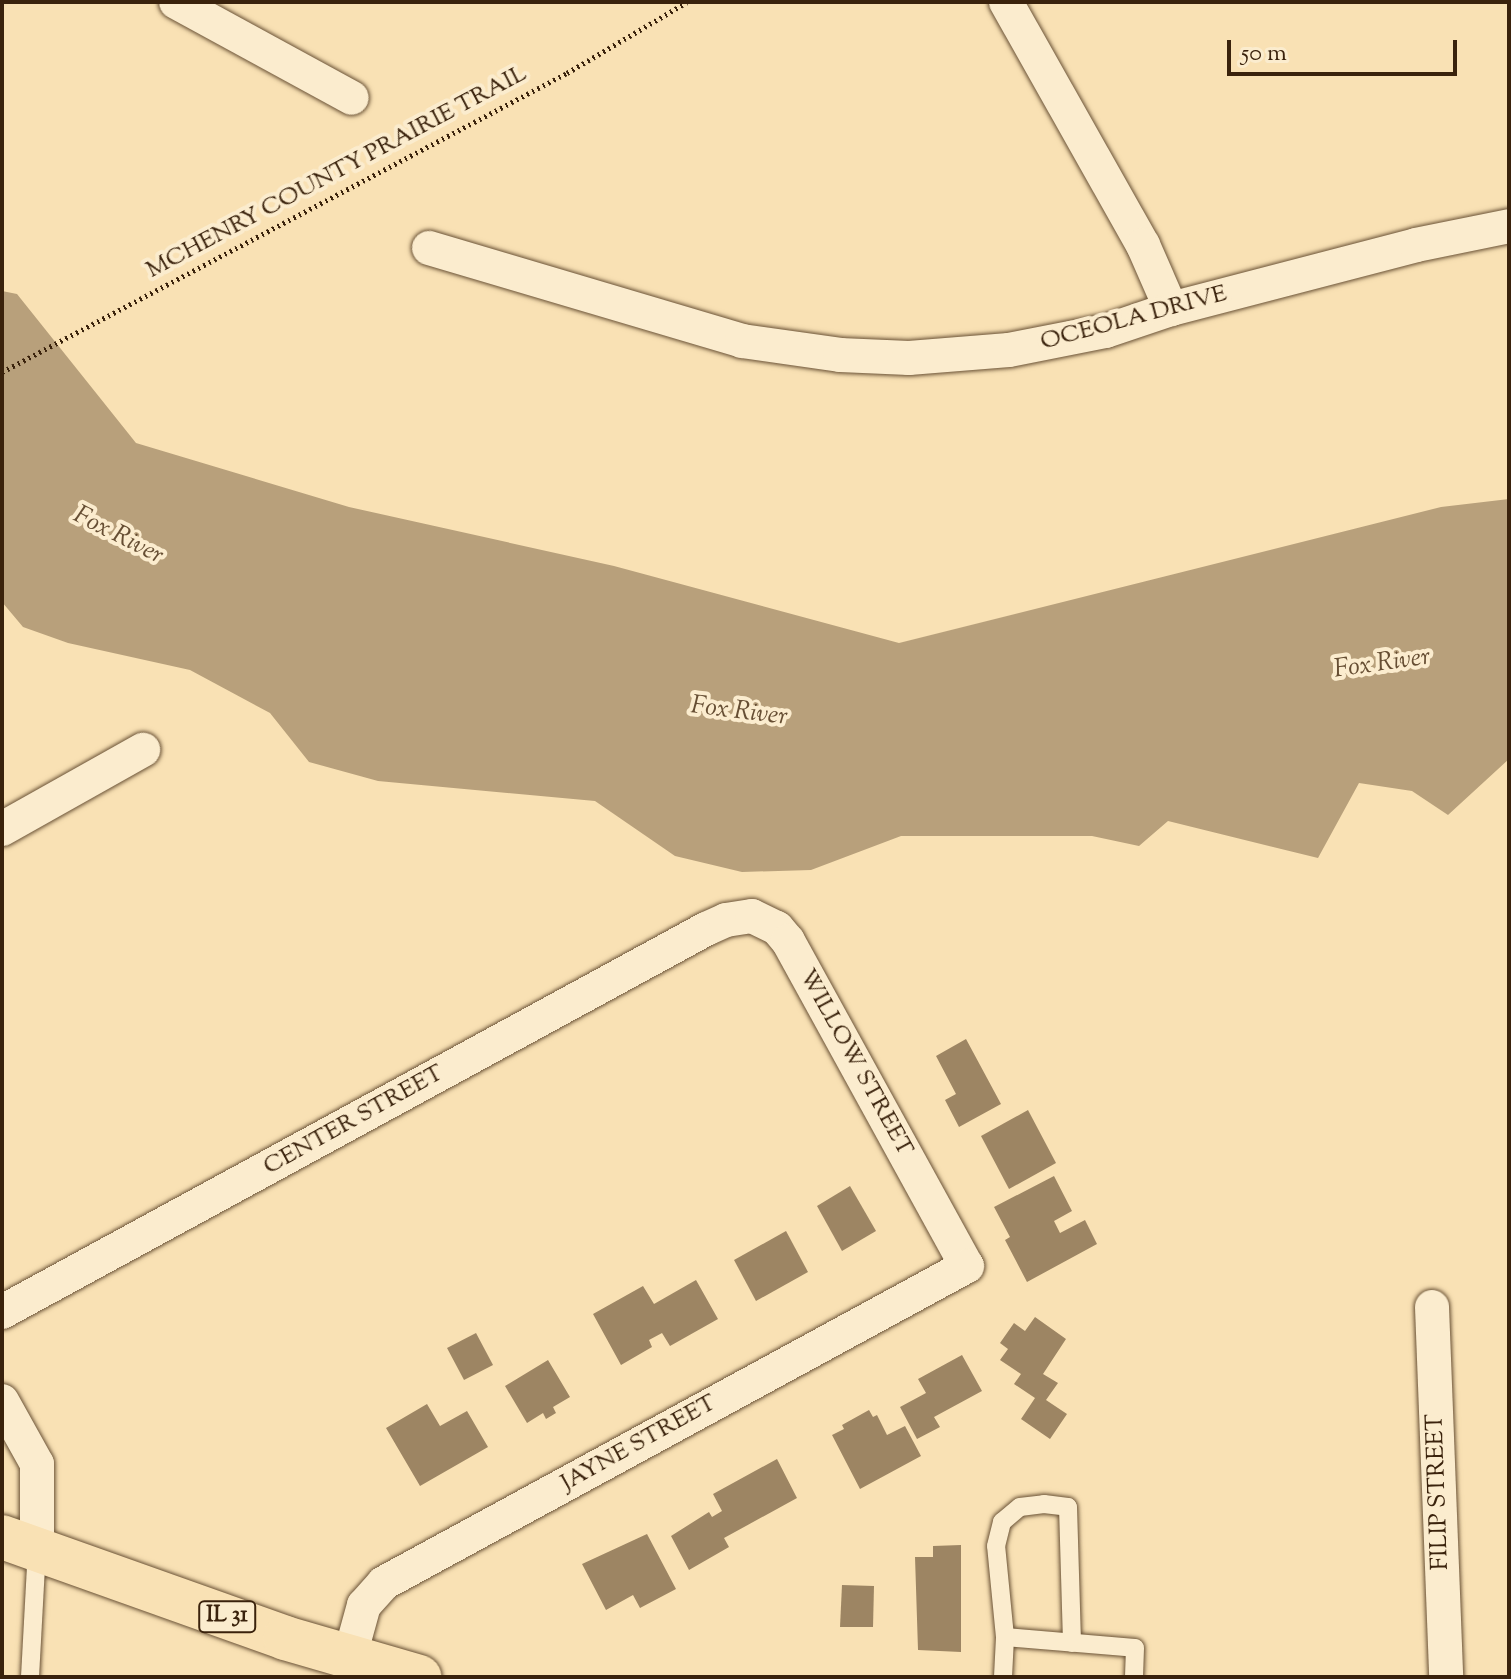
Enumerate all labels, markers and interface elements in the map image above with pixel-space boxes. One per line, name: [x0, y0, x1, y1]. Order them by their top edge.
scale bar: [1231, 24, 1461, 74]
text: 50 m: [1241, 37, 1287, 71]
street label: MCHENRY COUNTY PRAIRIE TRAIL: [142, 60, 532, 286]
street label: OCEOLA DRIVE: [1038, 280, 1230, 358]
water label: Fox River: [68, 500, 168, 572]
water label: Fox River: [1332, 642, 1432, 686]
water label: Fox River: [689, 691, 789, 733]
street label: WILLOW STREET: [792, 964, 918, 1162]
street label: CENTER STREET: [259, 1060, 449, 1182]
street label: JAYNE STREET: [556, 1389, 722, 1499]
street label: FILIP STREET: [1422, 1413, 1456, 1571]
road number: IL 31: [197, 1599, 257, 1635]

